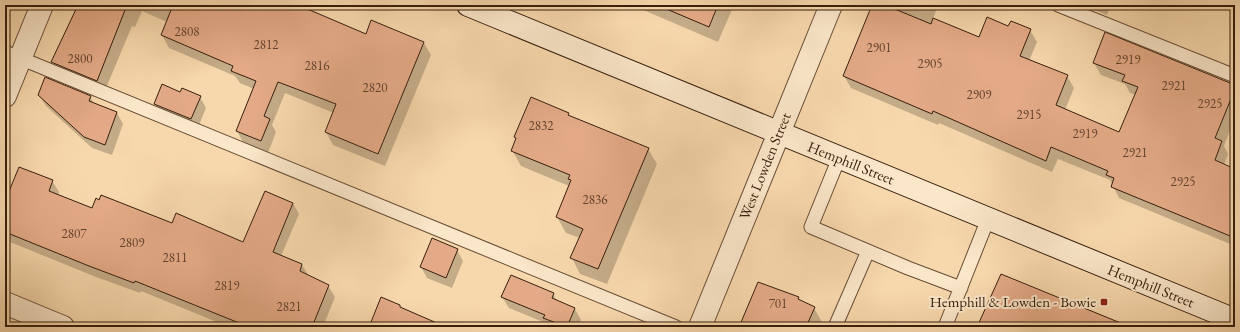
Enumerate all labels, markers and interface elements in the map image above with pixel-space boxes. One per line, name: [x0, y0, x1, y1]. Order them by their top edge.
house number: 2808: [175, 23, 199, 40]
house number: 2812: [254, 36, 279, 53]
house number: 2901: [867, 39, 891, 56]
house number: 2800: [68, 50, 92, 67]
house number: 2919: [1116, 51, 1141, 68]
house number: 2905: [918, 55, 942, 72]
house number: 2816: [305, 57, 329, 74]
house number: 2921: [1162, 77, 1186, 94]
house number: 2820: [363, 79, 387, 96]
house number: 2909: [967, 86, 992, 103]
house number: 2925: [1198, 95, 1222, 112]
house number: 2915: [1017, 106, 1041, 123]
street label: West Lowden Street: [734, 109, 795, 222]
house number: 2832: [529, 117, 554, 134]
house number: 2919: [1073, 125, 1098, 142]
street label: Hemphill Street: [805, 137, 898, 189]
house number: 2921: [1123, 144, 1147, 161]
house number: 2925: [1171, 173, 1195, 190]
house number: 2836: [583, 191, 607, 208]
house number: 2807: [62, 225, 87, 242]
house number: 2809: [120, 234, 145, 251]
house number: 2811: [163, 249, 187, 266]
street label: Hemphill Street: [1105, 260, 1198, 312]
house number: 2819: [215, 277, 240, 294]
place label: Hemphill & Lowden - Bowie: [930, 292, 1096, 311]
house number: 701: [769, 295, 787, 312]
marker: Hemphill & Lowden - Bowie: [1099, 297, 1109, 307]
house number: 2821: [277, 298, 301, 315]

